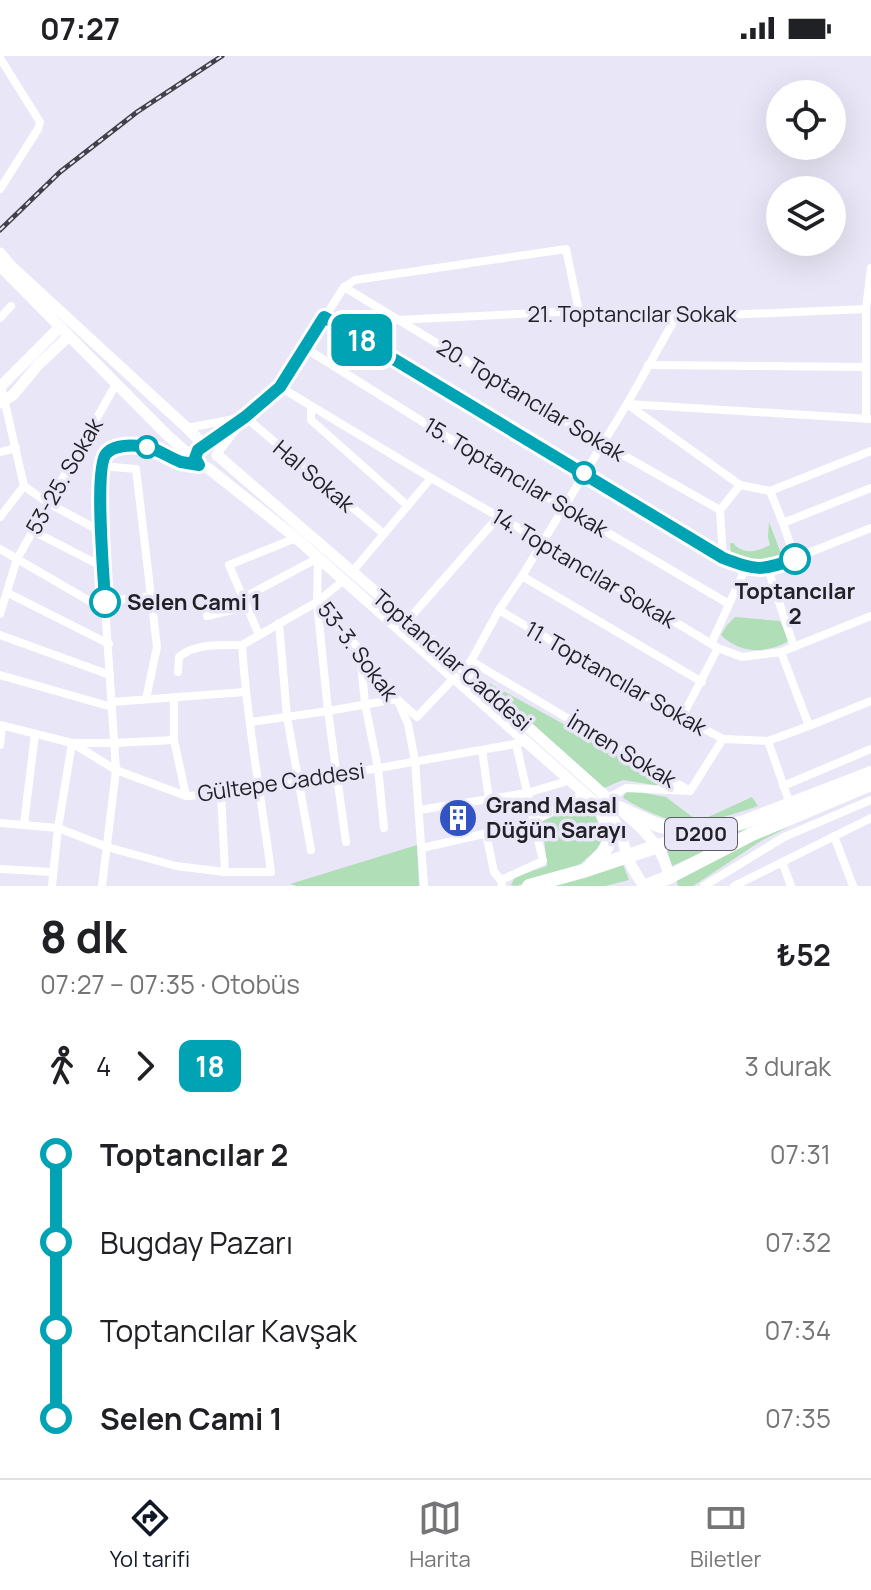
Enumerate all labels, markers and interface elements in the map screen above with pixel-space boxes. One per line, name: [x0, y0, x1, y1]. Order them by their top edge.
text: 07:27: [40, 8, 120, 49]
map controls: [766, 80, 846, 256]
button: locate: [766, 80, 846, 160]
button: layers: [766, 176, 846, 256]
street label: 21. Toptancılar Sokak: [528, 299, 738, 329]
line badge: 18: [326, 314, 398, 366]
text: 18: [347, 321, 377, 359]
street label: 20. Toptancılar Sokak: [431, 332, 632, 469]
street label: 15. Toptancılar Sokak: [418, 410, 615, 544]
street label: 53-25. Sokak: [19, 411, 110, 540]
street label: Hal Sokak: [267, 433, 362, 520]
unlabelled marker: [136, 436, 158, 458]
unlabelled marker: [573, 462, 595, 484]
street label: 14. Toptancılar Sokak: [486, 501, 683, 635]
marker: Toptancılar 2: [780, 544, 810, 574]
place label: Toptancılar 2: [735, 576, 856, 631]
street label: Toptancılar Caddesi: [366, 583, 538, 737]
marker: Selen Cami 1: [90, 587, 120, 617]
place label: Selen Cami 1: [127, 587, 261, 617]
street label: 53-3. Sokak: [311, 595, 406, 708]
street label: 11. Toptancılar Sokak: [520, 614, 713, 743]
street label: İmren Sokak: [562, 706, 683, 795]
street label: Gültepe Caddesi: [195, 755, 367, 809]
place label: Grand Masal Düğün Sarayı: [486, 790, 627, 845]
building icon: Grand Masal Düğün Sarayı: [437, 797, 479, 839]
road number: D200: [665, 818, 737, 850]
text: 8 dk: [40, 906, 127, 966]
text: ₺52: [777, 934, 831, 975]
text: 07:27 – 07:35 · Otobüs: [40, 966, 300, 1002]
icon: walk: [40, 1044, 84, 1088]
icon: forward: [123, 1044, 167, 1088]
text: 18: [195, 1047, 225, 1085]
text: 4: [96, 1048, 111, 1084]
text: 3 durak: [744, 1048, 831, 1084]
text: Toptancılar 2: [100, 1134, 288, 1175]
text: 07:31: [770, 1136, 831, 1172]
text: Bugday Pazarı: [100, 1222, 293, 1263]
text: 07:32: [765, 1224, 831, 1260]
text: Toptancılar Kavşak: [100, 1310, 357, 1351]
text: 07:34: [765, 1312, 831, 1348]
text: Selen Cami 1: [100, 1398, 283, 1439]
text: 07:35: [765, 1400, 831, 1436]
tab: Yol tarifi: [110, 1496, 190, 1574]
tab: Harita: [409, 1496, 471, 1574]
tab: Biletler: [690, 1496, 761, 1574]

